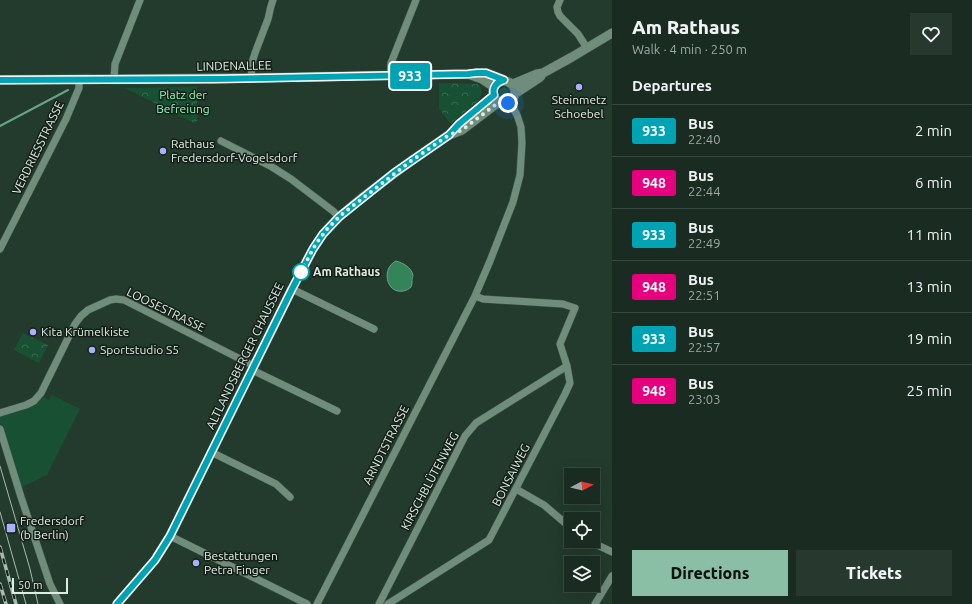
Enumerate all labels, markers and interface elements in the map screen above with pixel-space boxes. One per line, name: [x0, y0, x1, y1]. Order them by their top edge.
button: heart: [910, 13, 952, 55]
text: Am Rathaus: [632, 16, 740, 38]
text: Walk · 4 min · 250 m: [632, 42, 747, 56]
street label: LINDENALLEE: [196, 58, 272, 73]
line badge: 933: [387, 63, 433, 89]
text: 933: [398, 68, 422, 84]
text: Departures: [632, 77, 712, 94]
marker: Steinmetz Schoebel: [574, 82, 584, 92]
park label: Platz der Befreiung: [156, 88, 210, 115]
your location: [498, 93, 518, 113]
place label: Steinmetz Schoebel: [552, 93, 607, 120]
street label: VERDRIESSTRASSE: [9, 99, 66, 196]
text: Bus: [688, 115, 714, 132]
text: 2 min: [915, 122, 952, 139]
text: 933: [642, 123, 666, 139]
text: 22:40: [688, 132, 721, 146]
place label: Rathaus Fredersdorf-Vogelsdorf: [171, 137, 298, 164]
marker: Rathaus Fredersdorf-Vogelsdorf: [158, 146, 168, 156]
text: Bus: [688, 167, 714, 184]
text: 6 min: [915, 174, 952, 191]
text: 948: [642, 175, 666, 191]
text: 22:44: [688, 184, 721, 198]
text: Bus: [688, 219, 714, 236]
text: 11 min: [906, 226, 952, 243]
text: 933: [642, 227, 666, 243]
text: 22:49: [688, 236, 721, 250]
marker: Am Rathaus: [292, 263, 310, 281]
place label: Am Rathaus: [313, 265, 381, 278]
text: Bus: [688, 271, 714, 288]
text: 13 min: [906, 278, 952, 295]
text: 948: [642, 279, 666, 295]
street label: ALTLANDSBERGER CHAUSSEE: [203, 280, 286, 431]
street label: LOOSESTRASSE: [125, 285, 208, 334]
text: 22:51: [688, 288, 721, 302]
text: Bus: [688, 323, 714, 340]
place label: Kita Krümelkiste: [41, 325, 129, 338]
marker: Kita Krümelkiste: [28, 327, 38, 337]
text: 19 min: [906, 330, 952, 347]
text: 933: [642, 331, 666, 347]
text: 22:57: [688, 340, 721, 354]
place label: Sportstudio S5: [100, 343, 179, 356]
marker: Sportstudio S5: [87, 345, 97, 355]
text: Bus: [688, 375, 714, 392]
text: 25 min: [906, 382, 952, 399]
text: 948: [642, 383, 666, 399]
text: 23:03: [688, 392, 721, 406]
street label: ARNDTSTRASSE: [360, 403, 411, 486]
street label: KIRSCHBLÜTENWEG: [398, 429, 461, 532]
street label: BONSAIWEG: [489, 441, 532, 508]
north arrow: [564, 468, 600, 504]
map controls: [564, 468, 600, 592]
button: locate: [564, 512, 600, 548]
place label: Fredersdorf (b Berlin): [20, 514, 84, 542]
marker: Fredersdorf (b Berlin): [5, 522, 17, 534]
place label: Bestattungen Petra Finger: [204, 549, 278, 576]
button: Directions: [632, 550, 788, 596]
button: Tickets: [796, 550, 952, 596]
button: layers: [564, 556, 600, 592]
marker: Bestattungen Petra Finger: [191, 558, 201, 568]
scale bar: [12, 576, 68, 595]
text: 50 m: [18, 579, 42, 591]

